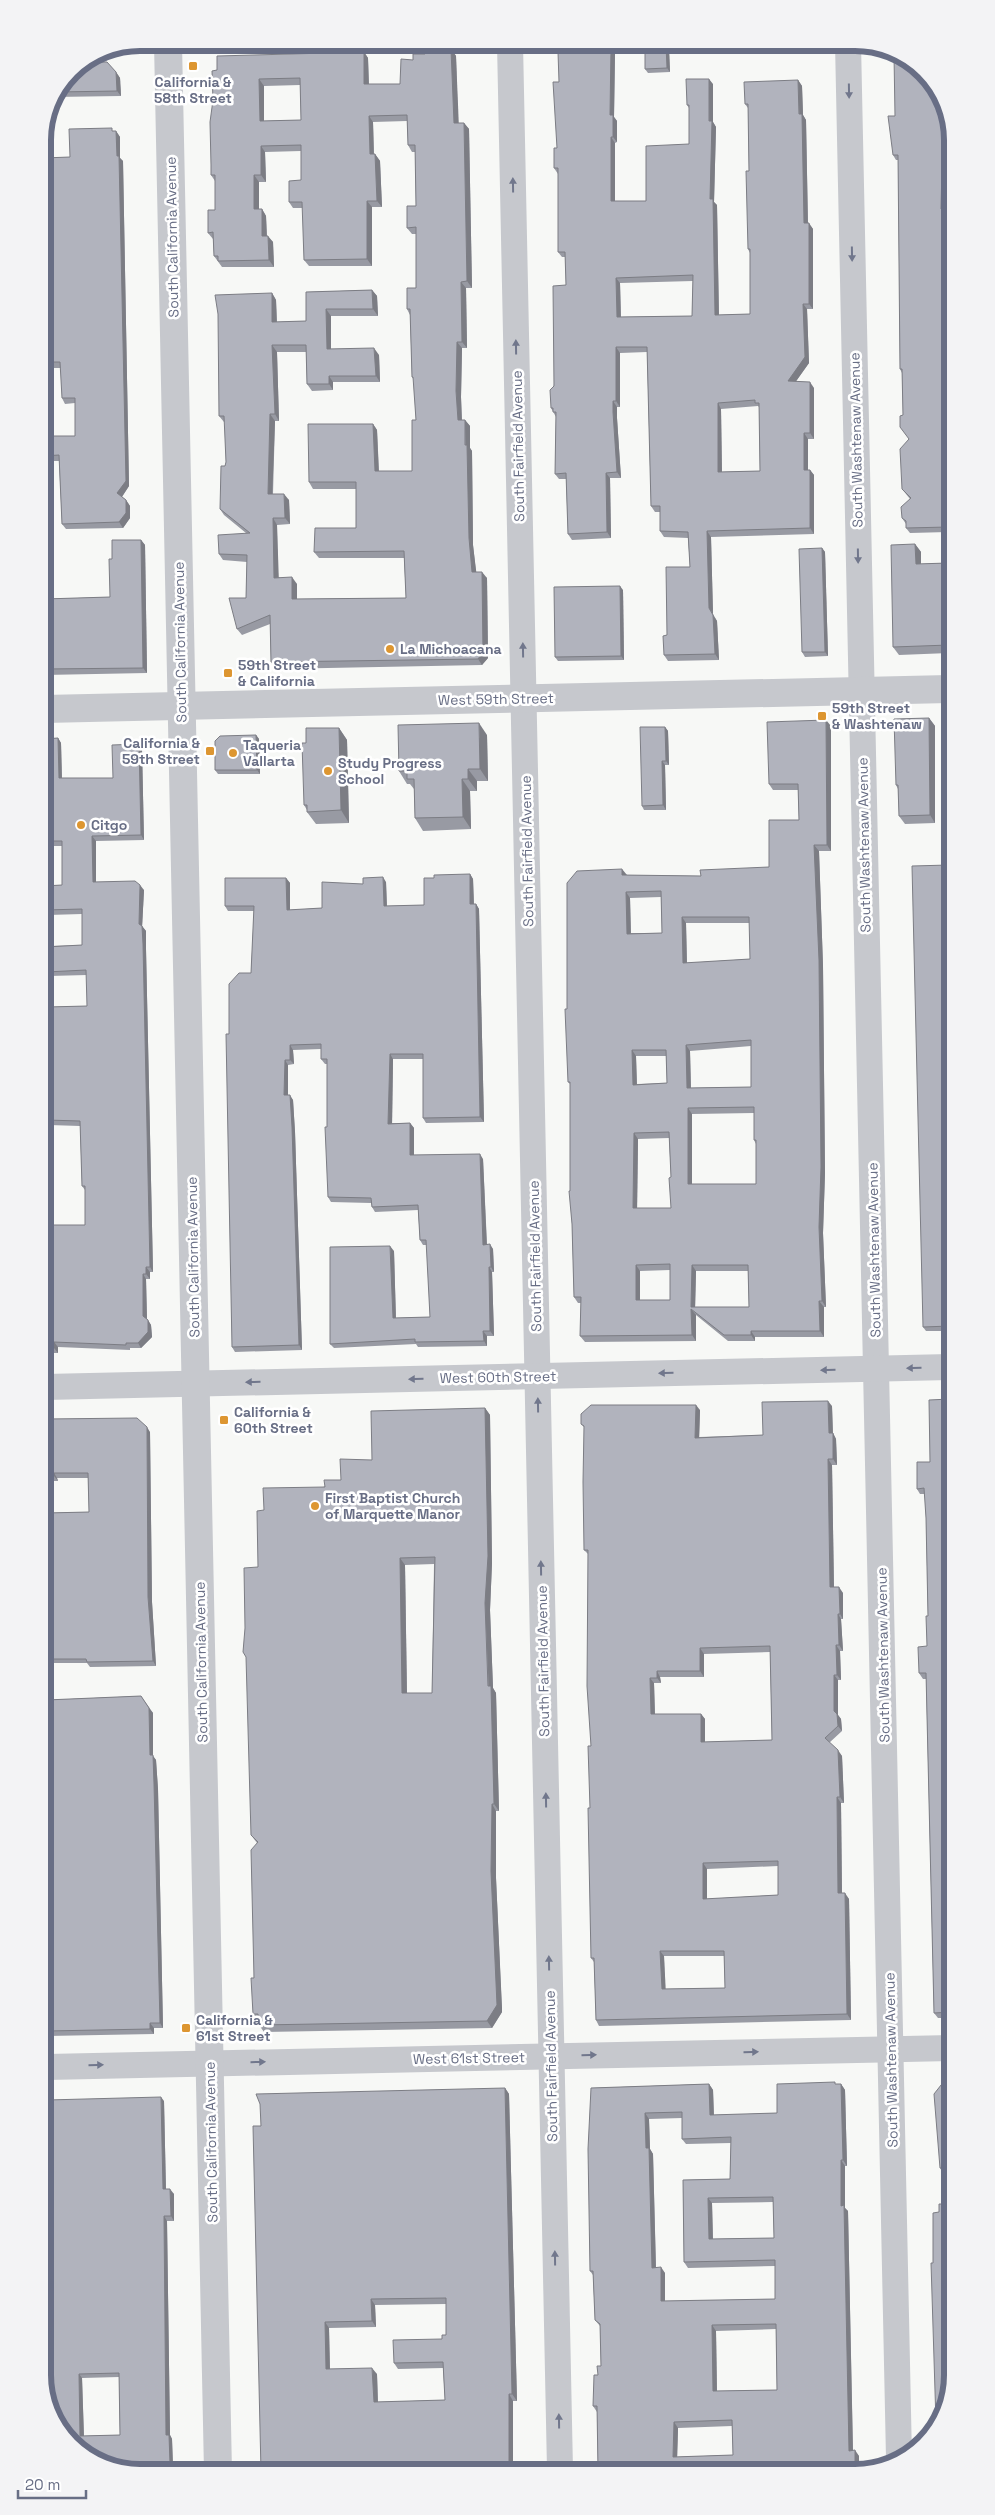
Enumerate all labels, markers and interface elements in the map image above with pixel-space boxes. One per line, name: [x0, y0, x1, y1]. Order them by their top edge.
marker: California & 58th Street: [187, 60, 199, 72]
place label: California & 58th Street: [154, 73, 232, 107]
one-way arrow: [845, 84, 853, 100]
street label: South California Avenue: [162, 156, 182, 318]
one-way arrow: [509, 177, 517, 193]
one-way arrow: [848, 246, 856, 262]
one-way arrow: [512, 339, 520, 355]
street label: South Washtenaw Avenue: [845, 352, 867, 528]
street label: South Fairfield Avenue: [508, 370, 528, 522]
one-way arrow: [854, 549, 862, 565]
street label: South California Avenue: [170, 561, 190, 723]
place label: La Michoacana: [400, 640, 502, 658]
one-way arrow: [518, 641, 526, 657]
marker: La Michoacana: [384, 643, 396, 655]
place label: 59th Street & California: [238, 656, 316, 690]
marker: 59th Street & California: [222, 667, 234, 679]
street label: West 59th Street: [438, 689, 554, 709]
place label: 59th Street & Washtenaw: [832, 699, 922, 733]
marker: 59th Street & Washtenaw: [816, 710, 828, 722]
place label: California & 59th Street: [122, 734, 201, 768]
place label: Taqueria Vallarta: [243, 736, 301, 770]
marker: California & 59th Street: [204, 745, 216, 757]
marker: Taqueria Vallarta: [227, 747, 239, 759]
place label: Study Progress School: [338, 754, 442, 788]
street label: South Washtenaw Avenue: [853, 757, 875, 933]
marker: Study Progress School: [322, 765, 334, 777]
street label: South Fairfield Avenue: [517, 775, 537, 927]
place label: Citgo: [91, 816, 127, 834]
marker: Citgo: [75, 819, 87, 831]
street label: South Washtenaw Avenue: [863, 1162, 885, 1338]
street label: South California Avenue: [183, 1176, 203, 1338]
street label: South Fairfield Avenue: [525, 1180, 545, 1332]
one-way arrow: [905, 1364, 921, 1372]
one-way arrow: [820, 1366, 836, 1374]
street label: West 60th Street: [440, 1367, 556, 1387]
one-way arrow: [658, 1369, 674, 1377]
one-way arrow: [408, 1375, 424, 1383]
one-way arrow: [245, 1378, 261, 1386]
one-way arrow: [534, 1397, 542, 1413]
place label: California & 60th Street: [234, 1403, 313, 1437]
marker: California & 60th Street: [218, 1414, 230, 1426]
place label: First Baptist Church of Marquette Manor: [325, 1489, 461, 1523]
marker: First Baptist Church of Marquette Manor: [309, 1500, 321, 1512]
one-way arrow: [537, 1560, 545, 1576]
street label: South Washtenaw Avenue: [872, 1567, 894, 1743]
street label: South California Avenue: [191, 1581, 211, 1743]
street label: South Fairfield Avenue: [533, 1585, 553, 1737]
one-way arrow: [542, 1792, 550, 1808]
one-way arrow: [545, 1954, 553, 1970]
street label: South Washtenaw Avenue: [880, 1972, 902, 2148]
street label: South Fairfield Avenue: [541, 1990, 561, 2142]
place label: California & 61st Street: [196, 2011, 274, 2045]
marker: California & 61st Street: [180, 2022, 192, 2034]
street label: West 61st Street: [413, 2048, 525, 2068]
one-way arrow: [744, 2048, 760, 2056]
one-way arrow: [581, 2051, 597, 2059]
one-way arrow: [250, 2058, 266, 2066]
one-way arrow: [88, 2061, 104, 2069]
street label: South California Avenue: [201, 2061, 221, 2223]
one-way arrow: [551, 2250, 559, 2266]
one-way arrow: [555, 2413, 563, 2429]
scale bar: [18, 2468, 85, 2500]
text: 20 m: [25, 2475, 60, 2494]

